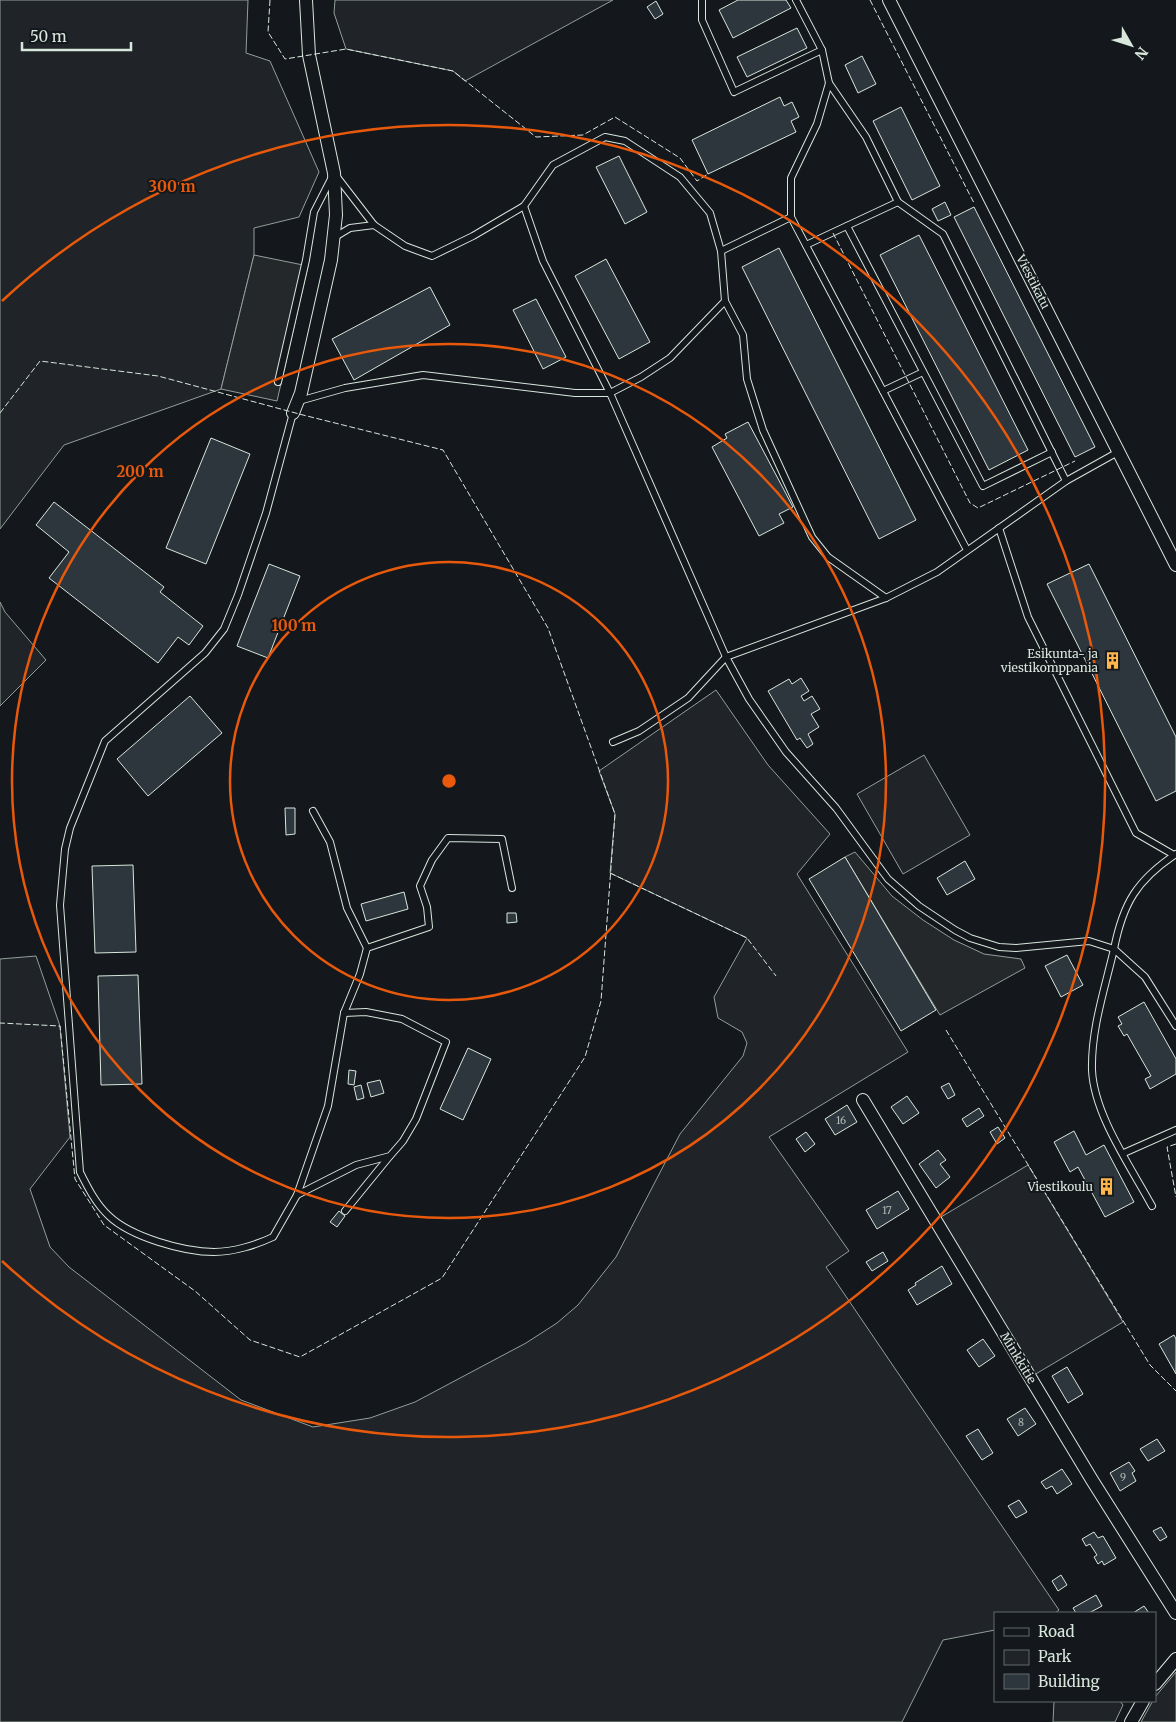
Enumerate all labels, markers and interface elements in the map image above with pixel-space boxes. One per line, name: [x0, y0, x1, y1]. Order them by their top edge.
scale bar: [22, 20, 131, 52]
north arrow: [1106, 20, 1156, 70]
text: 50 m: [30, 27, 67, 46]
text: N: [1131, 43, 1152, 63]
text: 300 m: [148, 177, 196, 196]
street label: Viestikatu: [1013, 251, 1054, 312]
text: 200 m: [116, 462, 164, 481]
text: 100 m: [272, 616, 316, 635]
place label: Esikunta- ja viestikomppania: [1000, 646, 1099, 675]
building icon: Esikunta- ja viestikomppania: [1102, 651, 1122, 671]
centre of rings: [440, 772, 458, 790]
house number: 16: [836, 1114, 846, 1127]
building icon: Viestikoulu: [1097, 1177, 1117, 1197]
place label: Viestikoulu: [1026, 1179, 1093, 1194]
house number: 17: [882, 1204, 892, 1217]
street label: Minkkitie: [997, 1329, 1040, 1386]
house number: 8: [1018, 1416, 1024, 1429]
house number: 9: [1120, 1471, 1126, 1484]
legend: [994, 1612, 1156, 1702]
text: Road: [1038, 1622, 1074, 1641]
text: Park: [1038, 1647, 1072, 1666]
text: Building: [1038, 1672, 1100, 1691]

